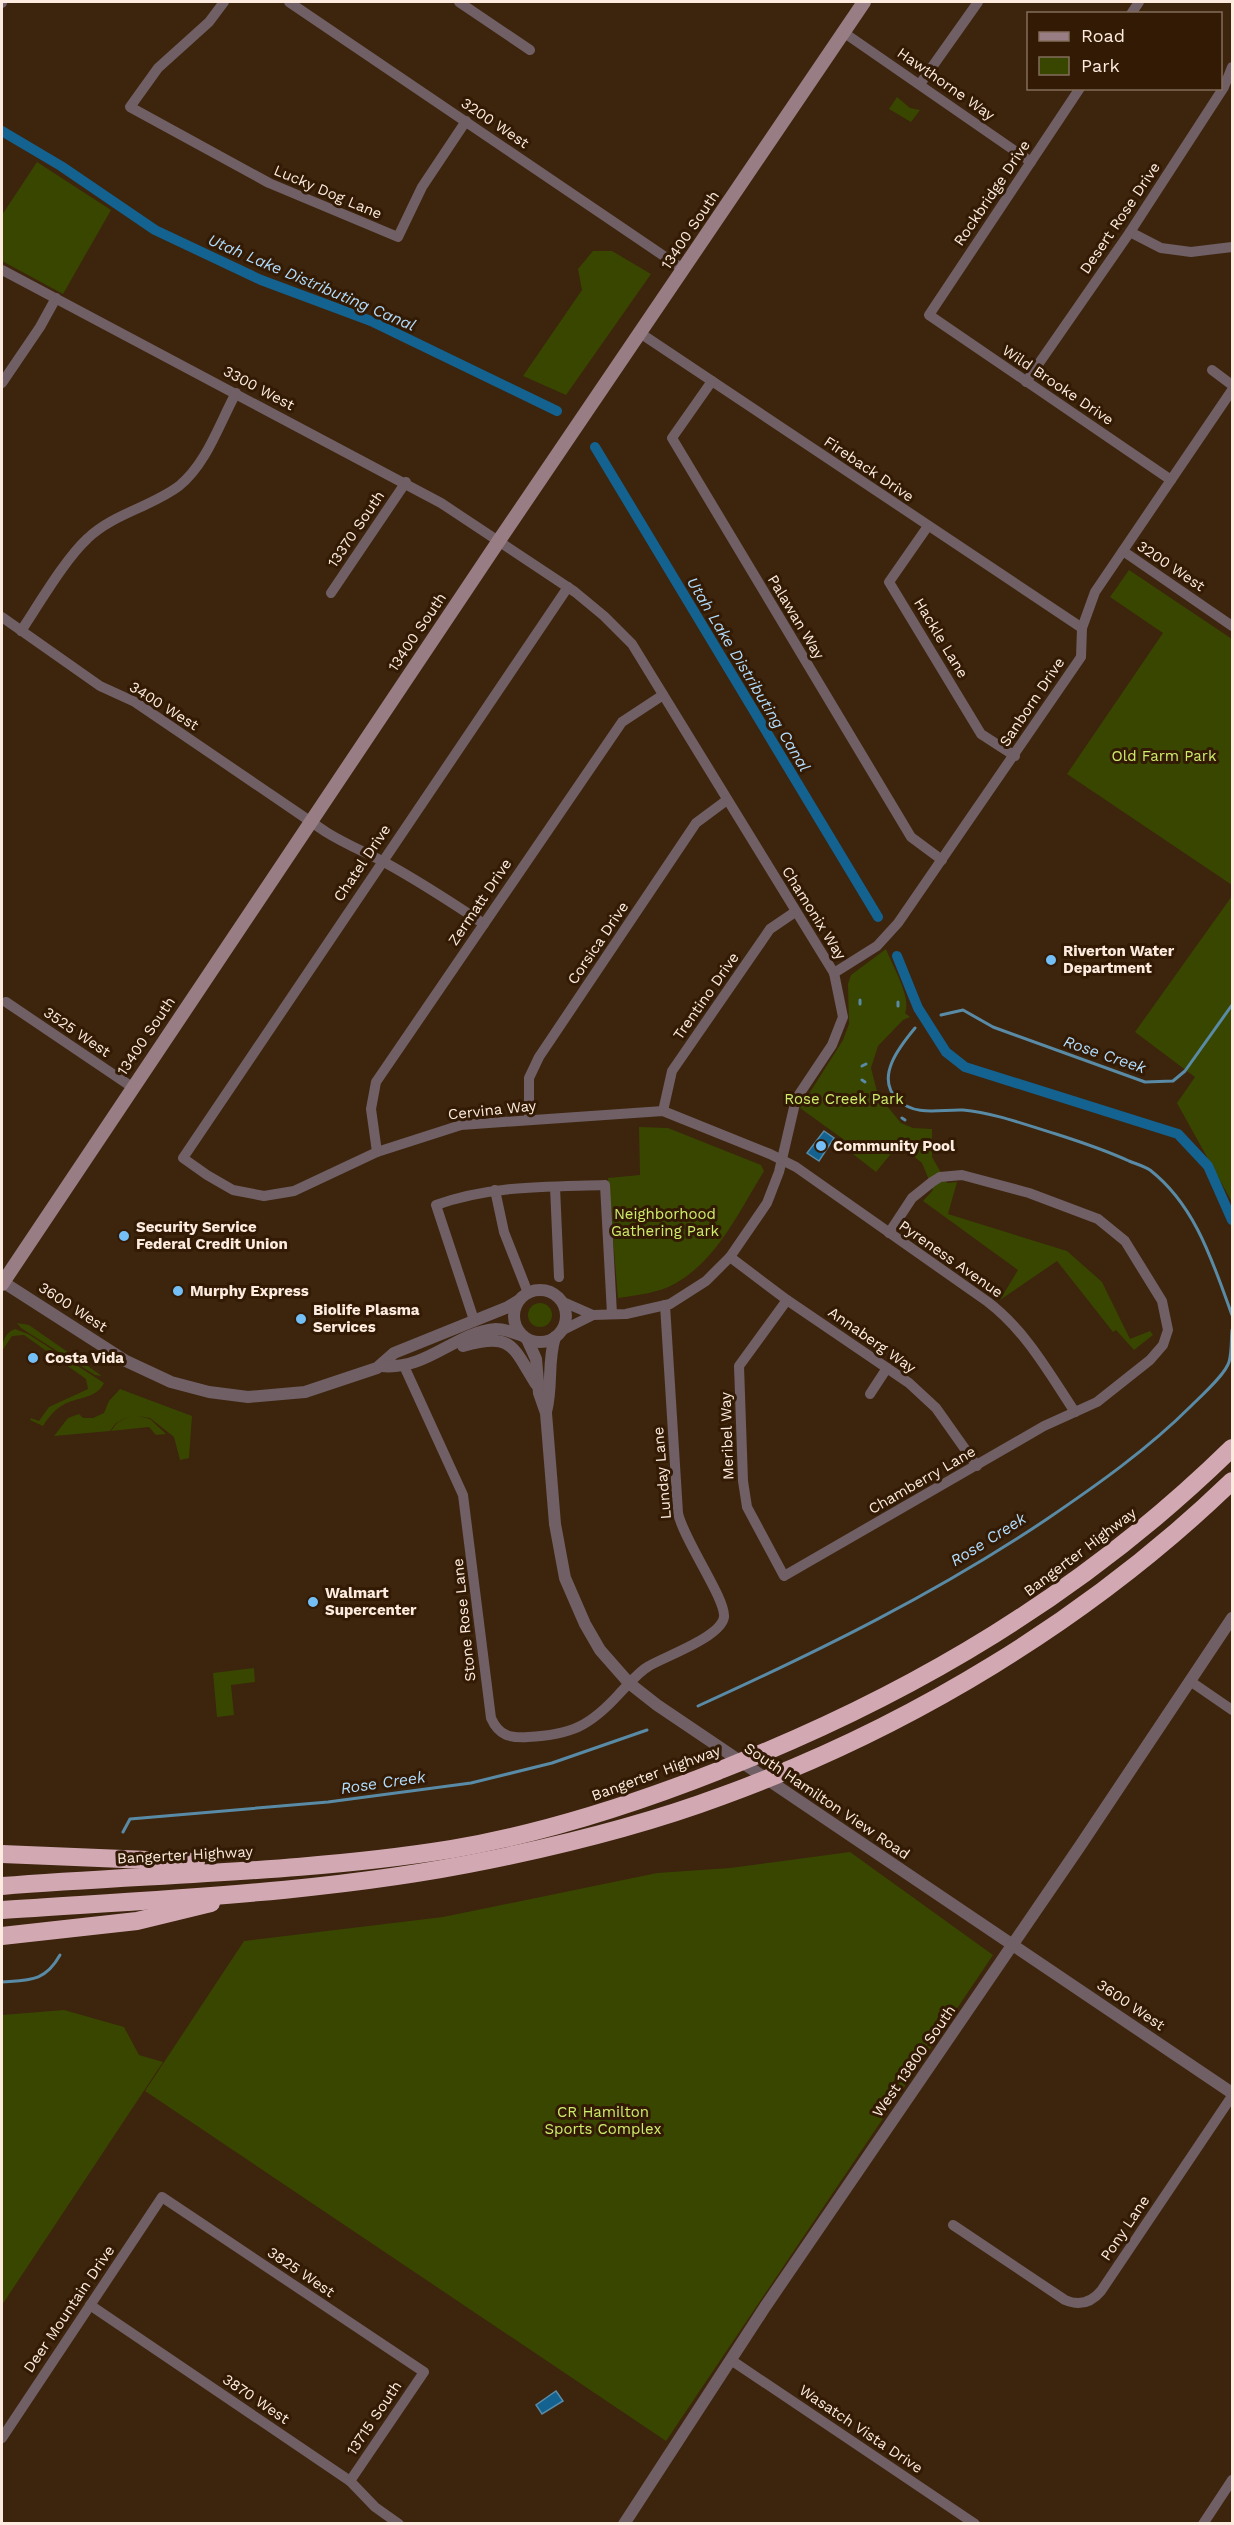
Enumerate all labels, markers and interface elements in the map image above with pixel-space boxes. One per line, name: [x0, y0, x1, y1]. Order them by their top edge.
legend: [1027, 12, 1222, 90]
text: Road: [1081, 25, 1125, 46]
street label: Hawthorne Way: [894, 44, 998, 124]
text: Park: [1081, 55, 1120, 76]
street label: 3200 West: [458, 94, 533, 153]
street label: Rockbridge Drive: [950, 137, 1034, 249]
street label: Desert Rose Drive: [1076, 159, 1164, 277]
street label: Lucky Dog Lane: [271, 161, 385, 223]
street label: 13400 South: [657, 187, 723, 273]
water label: Utah Lake Distributing Canal: [205, 230, 419, 335]
street label: Wild Brooke Drive: [999, 341, 1117, 429]
street label: 3300 West: [220, 362, 298, 415]
street label: Fireback Drive: [821, 432, 917, 506]
street label: 13370 South: [324, 487, 388, 571]
street label: 3200 West: [1134, 537, 1209, 596]
street label: Palawan Way: [764, 572, 828, 663]
water label: Utah Lake Distributing Canal: [683, 573, 814, 775]
street label: 13400 South: [384, 589, 450, 675]
street label: Hackle Lane: [910, 595, 972, 681]
street label: Sanborn Drive: [996, 654, 1068, 750]
street label: 3400 West: [126, 678, 202, 735]
park label: Old Farm Park: [1111, 747, 1217, 765]
street label: Chatel Drive: [330, 821, 394, 905]
street label: Zermatt Drive: [444, 855, 516, 949]
street label: Chamonix Way: [778, 863, 850, 963]
street label: Corsica Drive: [564, 898, 632, 988]
place label: Riverton Water Department: [1063, 942, 1175, 977]
street label: Trentino Drive: [669, 949, 743, 1043]
marker: Riverton Water Department: [1044, 953, 1058, 967]
street label: 13400 South: [113, 993, 179, 1079]
street label: 3525 West: [40, 1003, 114, 1061]
water label: Rose Creek: [1061, 1032, 1150, 1078]
park label: Rose Creek Park: [784, 1090, 904, 1108]
street label: Cervina Way: [447, 1096, 537, 1124]
place label: Community Pool: [833, 1137, 955, 1155]
marker: Community Pool: [814, 1139, 828, 1153]
park label: Neighborhood Gathering Park: [611, 1205, 720, 1240]
street label: Pyreness Avenue: [896, 1216, 1006, 1302]
place label: Security Service Federal Credit Union: [136, 1218, 288, 1253]
marker: Security Service Federal Credit Union: [117, 1229, 131, 1243]
street label: 3600 West: [35, 1278, 111, 1336]
place label: Murphy Express: [190, 1282, 309, 1300]
marker: Murphy Express: [171, 1284, 185, 1298]
place label: Biolife Plasma Services: [313, 1301, 420, 1336]
street label: Annaberg Way: [825, 1303, 920, 1377]
marker: Biolife Plasma Services: [294, 1312, 308, 1326]
place label: Costa Vida: [45, 1349, 124, 1367]
marker: Costa Vida: [26, 1351, 40, 1365]
street label: Meribel Way: [716, 1391, 738, 1480]
street label: Lunday Lane: [649, 1426, 675, 1520]
street label: Chamberry Lane: [865, 1442, 979, 1518]
street label: Bangerter Highway: [1020, 1504, 1140, 1600]
water label: Rose Creek: [947, 1508, 1031, 1570]
street label: Stone Rose Lane: [449, 1558, 479, 1682]
place label: Walmart Supercenter: [325, 1584, 417, 1619]
marker: Walmart Supercenter: [306, 1595, 320, 1609]
street label: South Hamilton View Road: [741, 1739, 913, 1863]
street label: Bangerter Highway: [589, 1741, 723, 1805]
water label: Rose Creek: [339, 1767, 428, 1798]
street label: Bangerter Highway: [117, 1842, 254, 1868]
street label: 3600 West: [1094, 1976, 1169, 2035]
street label: West 13800 South: [869, 2002, 959, 2120]
park label: CR Hamilton Sports Complex: [545, 2103, 661, 2138]
street label: Pony Lane: [1097, 2192, 1153, 2264]
street label: Deer Mountain Drive: [20, 2242, 118, 2376]
street label: 3825 West: [264, 2243, 339, 2301]
street label: 3870 West: [219, 2370, 293, 2428]
street label: 13715 South: [343, 2378, 405, 2458]
street label: Wasatch Vista Drive: [796, 2381, 926, 2477]

